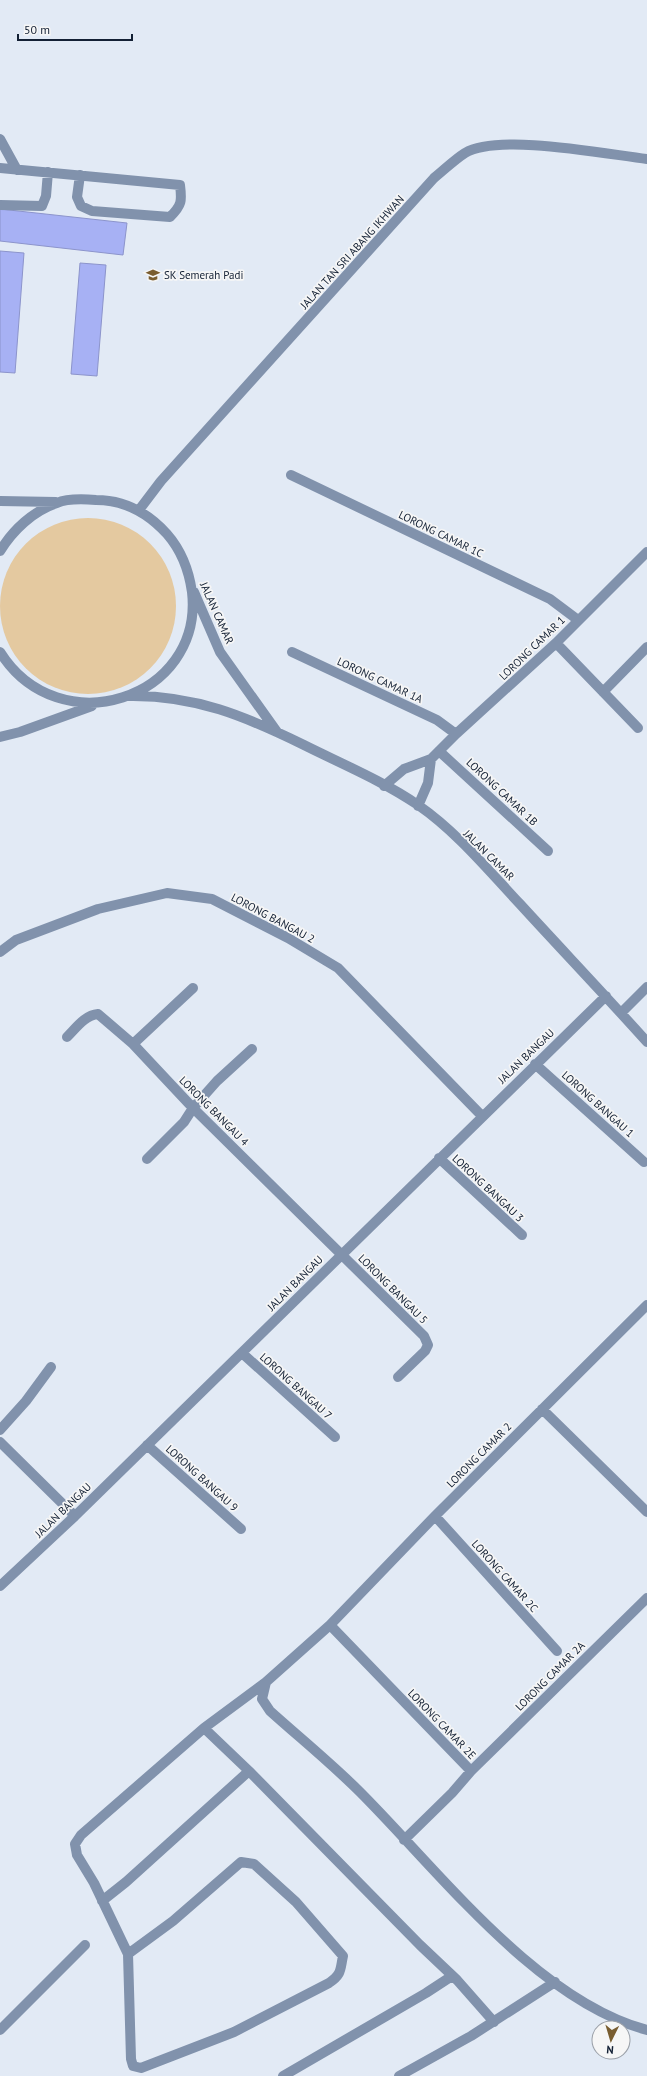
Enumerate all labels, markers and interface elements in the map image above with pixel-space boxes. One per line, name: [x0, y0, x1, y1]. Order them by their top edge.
scale bar: [18, 16, 132, 42]
text: 50 m: [24, 22, 50, 37]
street label: JALAN TAN SRI ABANG IKHWAN: [296, 192, 407, 313]
school or university icon: SK Semerah Padi: [145, 267, 161, 283]
place label: SK Semerah Padi: [164, 268, 243, 282]
street label: LORONG CAMAR 1C: [396, 507, 486, 561]
street label: JALAN CAMAR: [197, 579, 237, 647]
street label: LORONG CAMAR 1: [496, 613, 568, 683]
street label: LORONG CAMAR 1A: [335, 654, 425, 706]
street label: LORONG CAMAR 1B: [463, 755, 541, 829]
street label: JALAN CAMAR: [460, 826, 518, 884]
street label: LORONG BANGAU 2: [229, 890, 317, 946]
street label: JALAN BANGAU: [494, 1026, 557, 1087]
street label: LORONG BANGAU 1: [559, 1068, 637, 1140]
street label: LORONG BANGAU 4: [176, 1073, 252, 1149]
street label: LORONG BANGAU 3: [449, 1151, 527, 1225]
street label: LORONG BANGAU 5: [355, 1251, 431, 1327]
street label: JALAN BANGAU: [264, 1252, 326, 1314]
street label: LORONG BANGAU 7: [257, 1350, 335, 1422]
street label: LORONG CAMAR 2: [444, 1420, 514, 1490]
street label: LORONG BANGAU 9: [163, 1442, 241, 1514]
street label: JALAN BANGAU: [31, 1480, 94, 1541]
street label: LORONG CAMAR 2C: [469, 1537, 541, 1615]
street label: LORONG CAMAR 2A: [512, 1638, 588, 1714]
street label: LORONG CAMAR 2E: [405, 1686, 479, 1762]
north arrow: [591, 2020, 631, 2060]
text: N: [606, 2043, 614, 2057]

